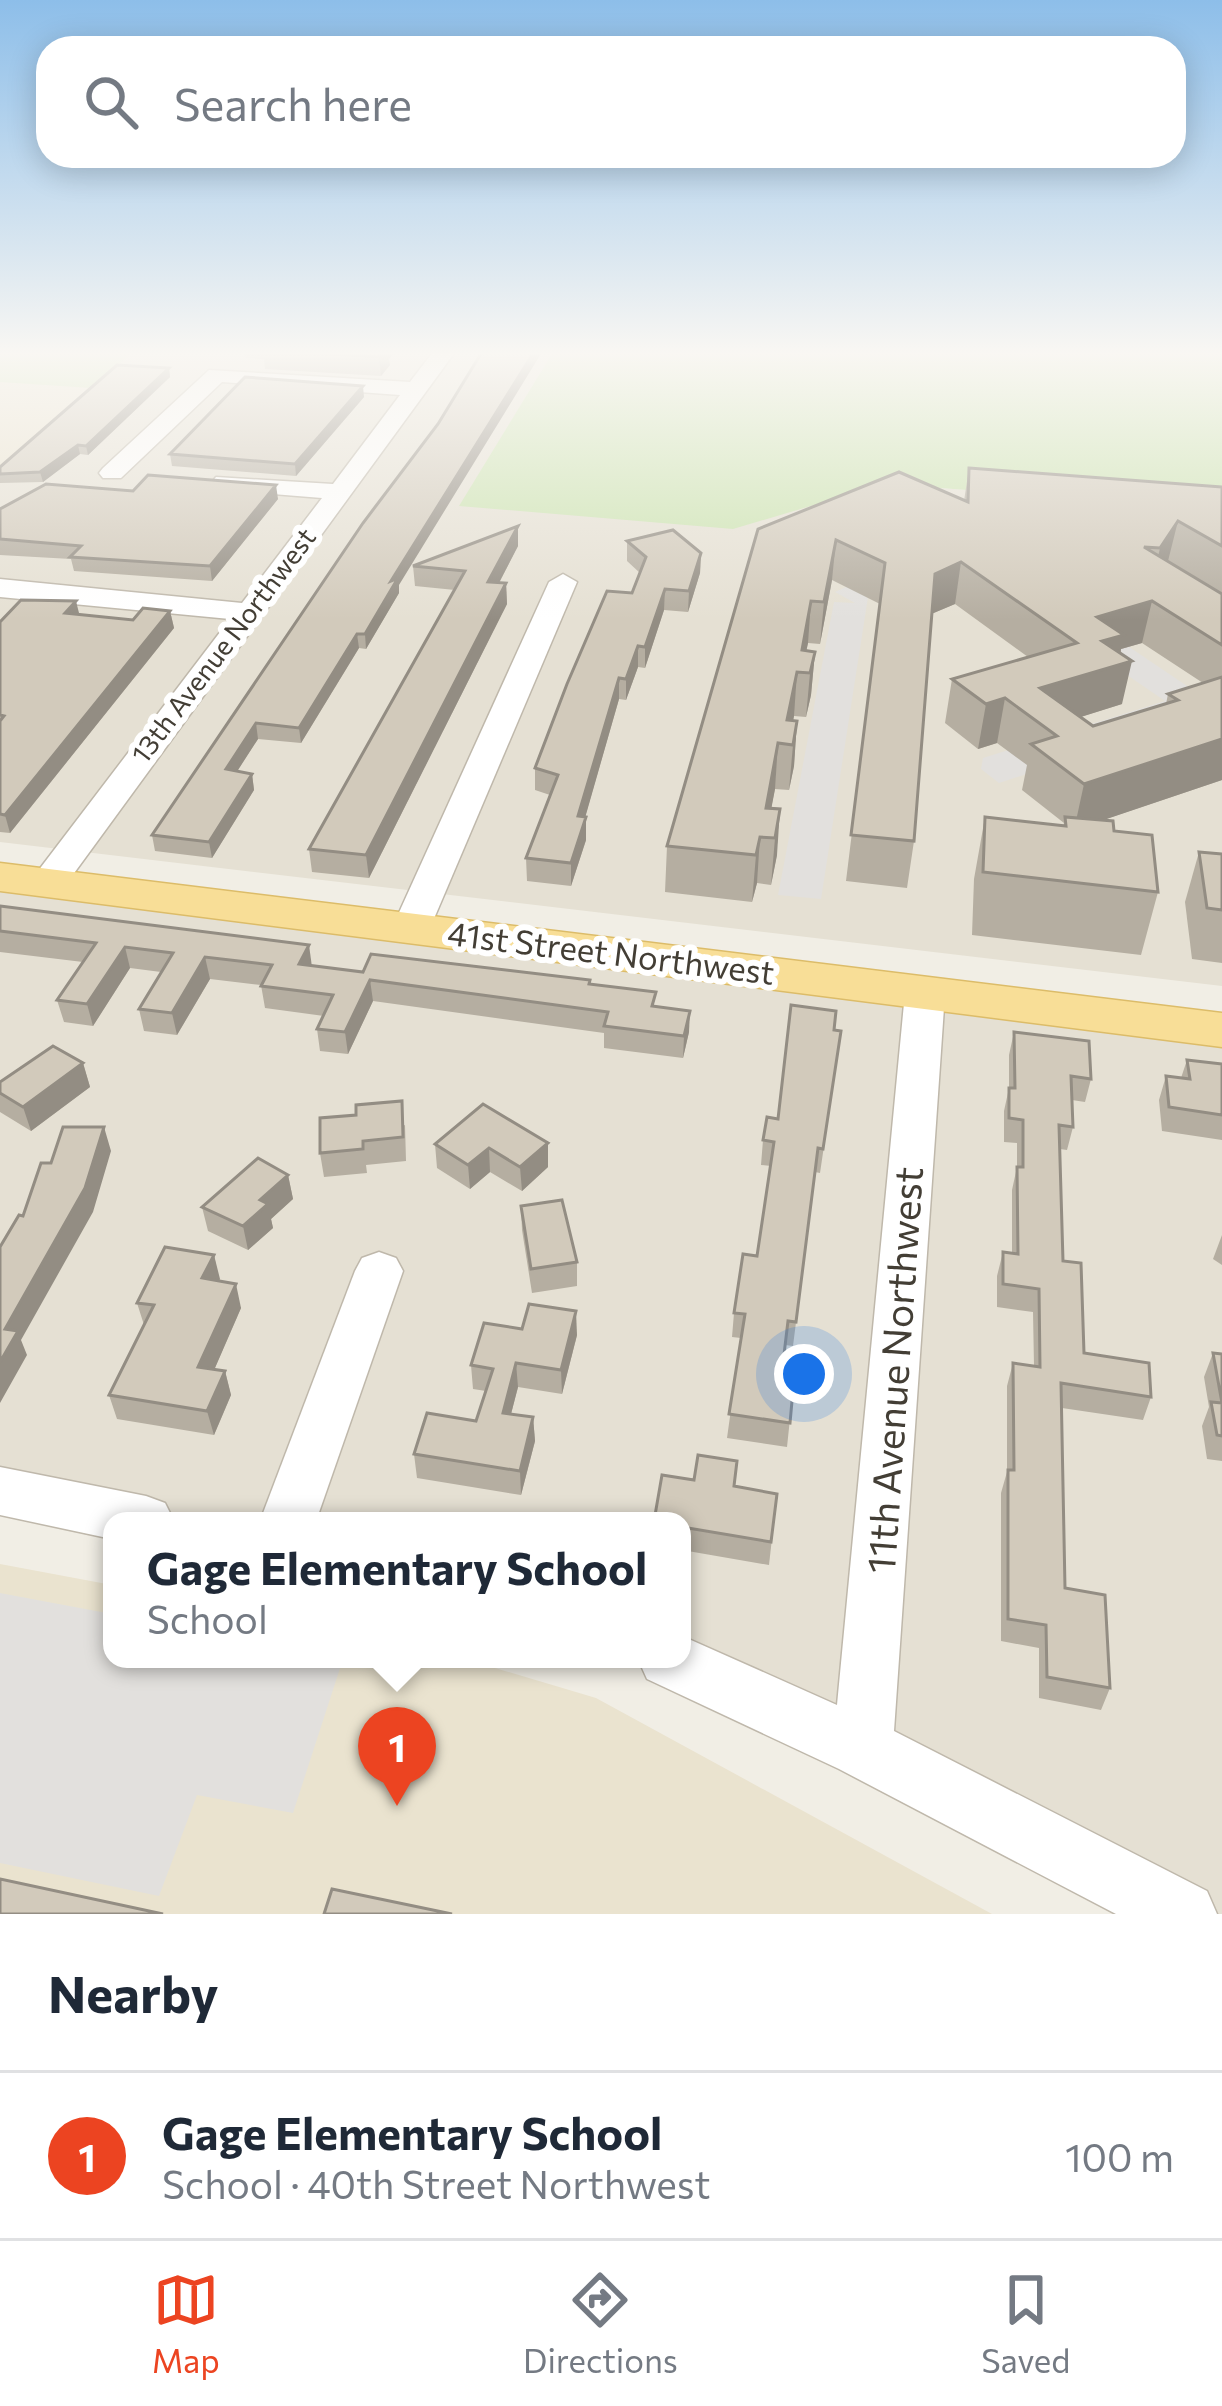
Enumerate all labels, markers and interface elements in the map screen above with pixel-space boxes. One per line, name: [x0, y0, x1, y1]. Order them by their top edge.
search box: [36, 36, 1186, 168]
icon: search: [78, 69, 144, 135]
text: Search here: [174, 75, 412, 130]
street label: 13th Avenue Northwest: [124, 521, 322, 769]
street label: 41st Street Northwest: [445, 911, 777, 992]
street label: 11th Avenue Northwest: [855, 1165, 931, 1575]
your location: [774, 1344, 834, 1404]
popup: [103, 1512, 691, 1668]
text: Gage Elementary School: [147, 1539, 647, 1594]
text: School: [147, 1594, 268, 1642]
pin: 1: [358, 1707, 436, 1806]
text: Nearby: [48, 1961, 218, 2024]
text: Gage Elementary School: [162, 2104, 662, 2159]
text: 1: [78, 2132, 96, 2180]
text: 100 m: [1065, 2132, 1174, 2180]
text: School · 40th Street Northwest: [162, 2159, 710, 2207]
tab: Map: [152, 2267, 220, 2380]
tab: Directions: [523, 2267, 678, 2380]
tab: Saved: [981, 2267, 1070, 2380]

